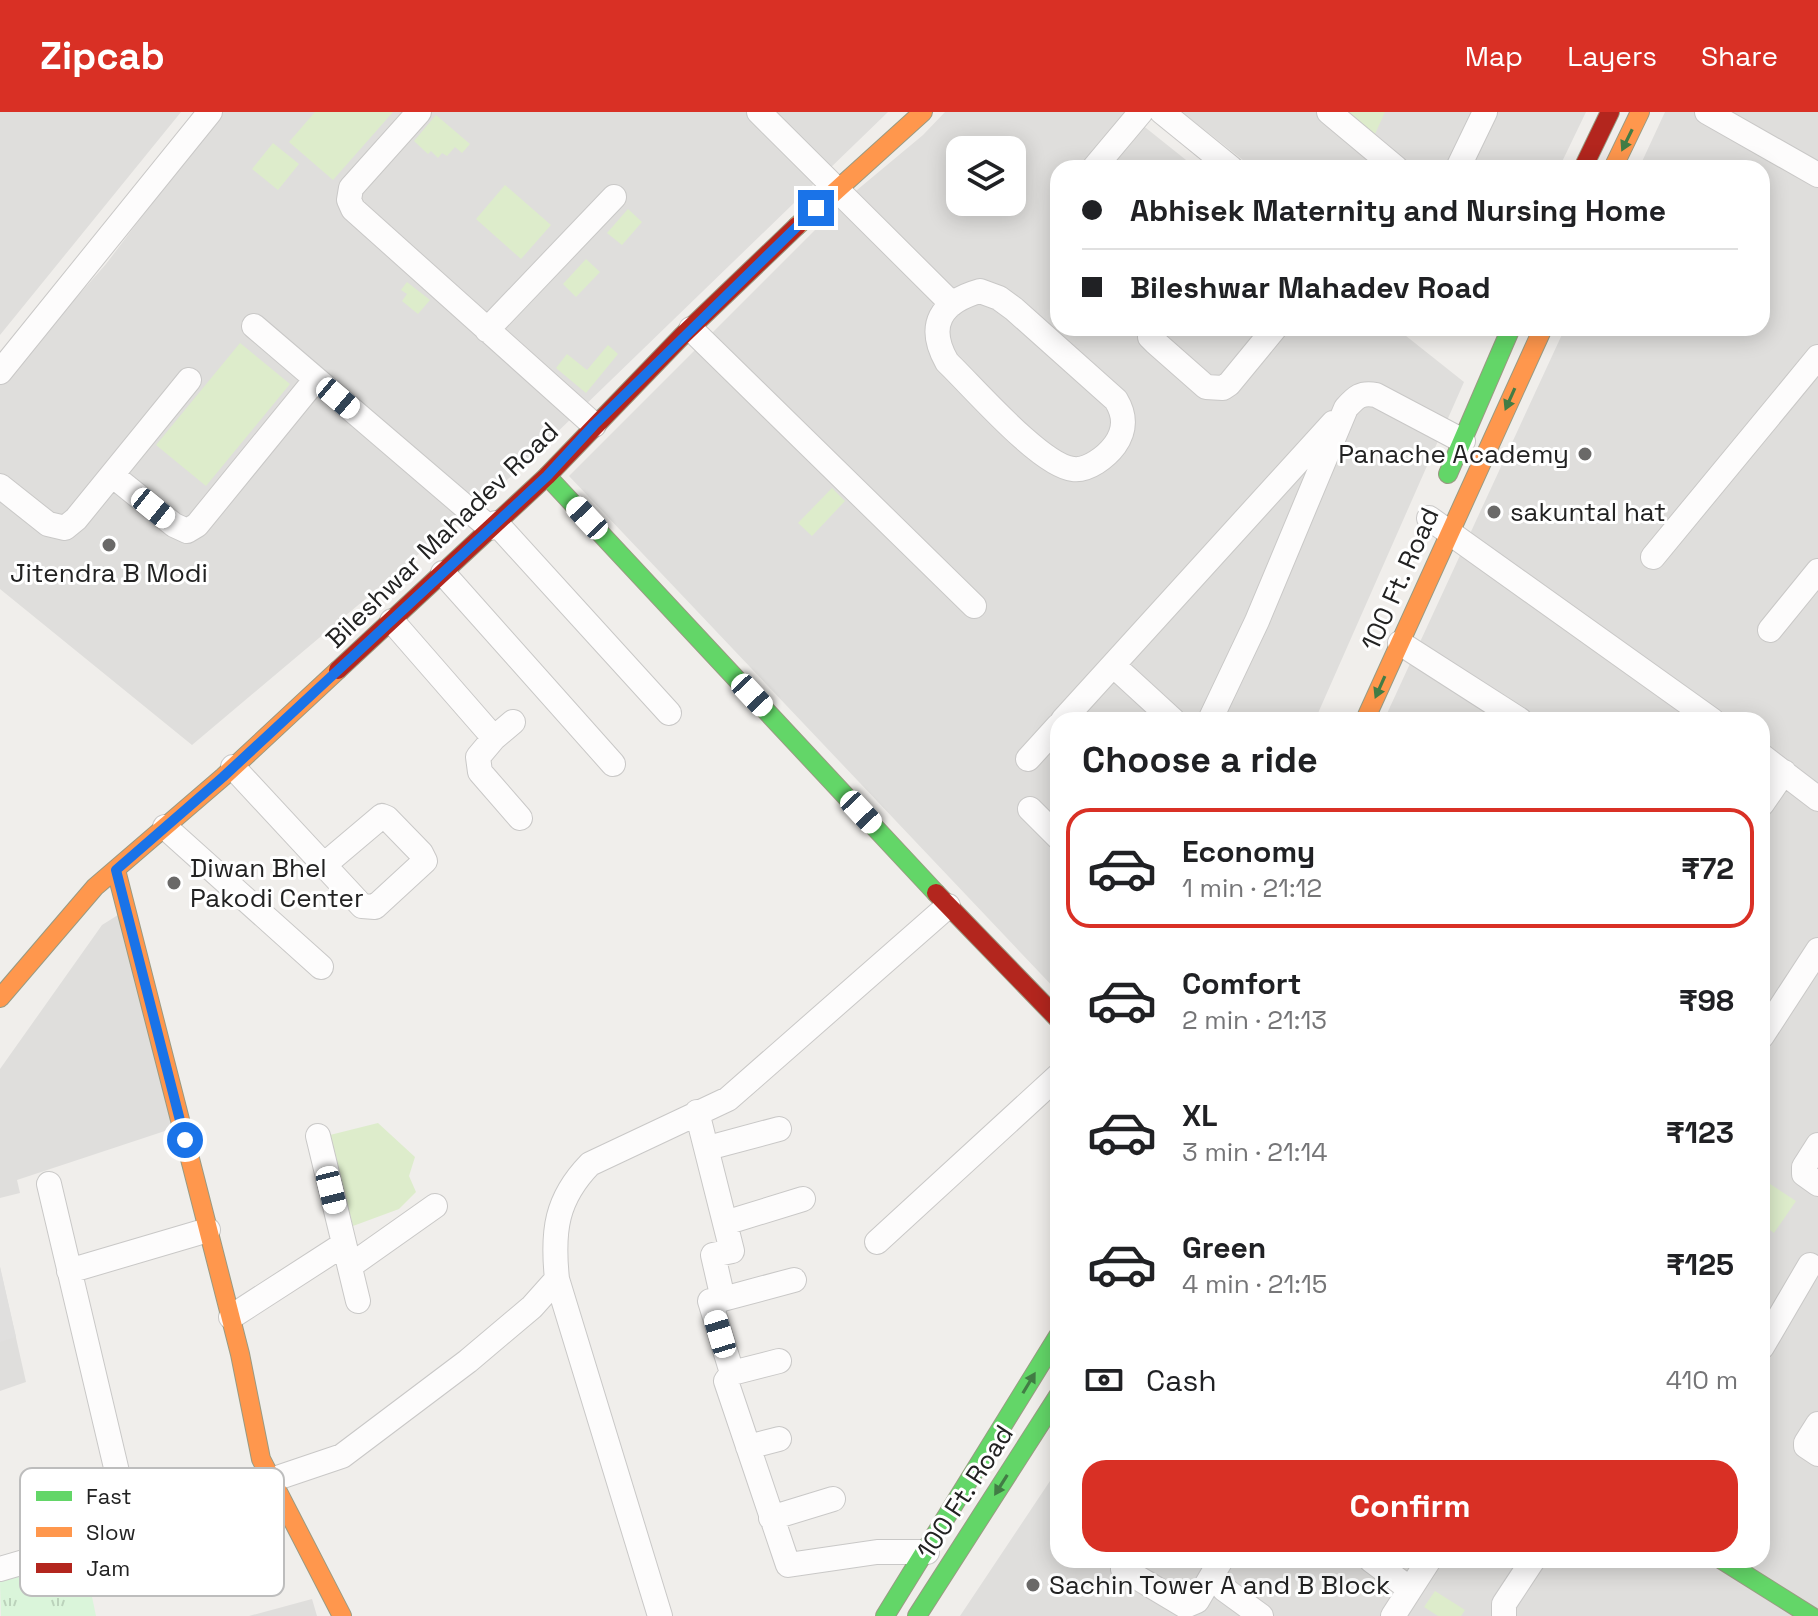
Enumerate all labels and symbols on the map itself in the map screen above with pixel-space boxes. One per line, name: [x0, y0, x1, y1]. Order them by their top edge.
one-way arrow: [1620, 129, 1633, 152]
route end: [798, 190, 834, 226]
car: [312, 373, 364, 423]
one-way arrow: [1504, 387, 1517, 411]
street label: Bileshwar Mahadev Road: [318, 415, 566, 655]
place label: Panache Academy: [1338, 437, 1569, 471]
marker: Panache Academy: [1576, 445, 1594, 463]
car: [127, 484, 179, 532]
car: [562, 492, 612, 544]
place label: sakuntal hat: [1510, 495, 1666, 529]
street label: 100 Ft. Road: [1353, 502, 1447, 656]
marker: sakuntal hat: [1485, 503, 1503, 521]
marker: Jitendra B Modi: [100, 536, 118, 554]
place label: Jitendra B Modi: [10, 556, 208, 590]
car: [727, 669, 777, 721]
one-way arrow: [1373, 675, 1387, 699]
car: [836, 786, 886, 838]
place label: Diwan Bhel Pakodi Center: [190, 851, 364, 915]
marker: Diwan Bhel Pakodi Center: [165, 874, 183, 892]
route start: [167, 1122, 203, 1158]
car: [314, 1164, 348, 1216]
car: [702, 1308, 738, 1360]
one-way arrow: [1022, 1372, 1036, 1394]
street label: 100 Ft. Road: [909, 1419, 1021, 1565]
legend: [20, 1468, 284, 1596]
one-way arrow: [994, 1475, 1009, 1496]
text: Fast: [86, 1482, 132, 1510]
text: Slow: [86, 1518, 136, 1546]
text: Jam: [86, 1554, 130, 1582]
place label: Sachin Tower A and B Block: [1049, 1568, 1390, 1602]
marker: Sachin Tower A and B Block: [1024, 1576, 1042, 1594]

